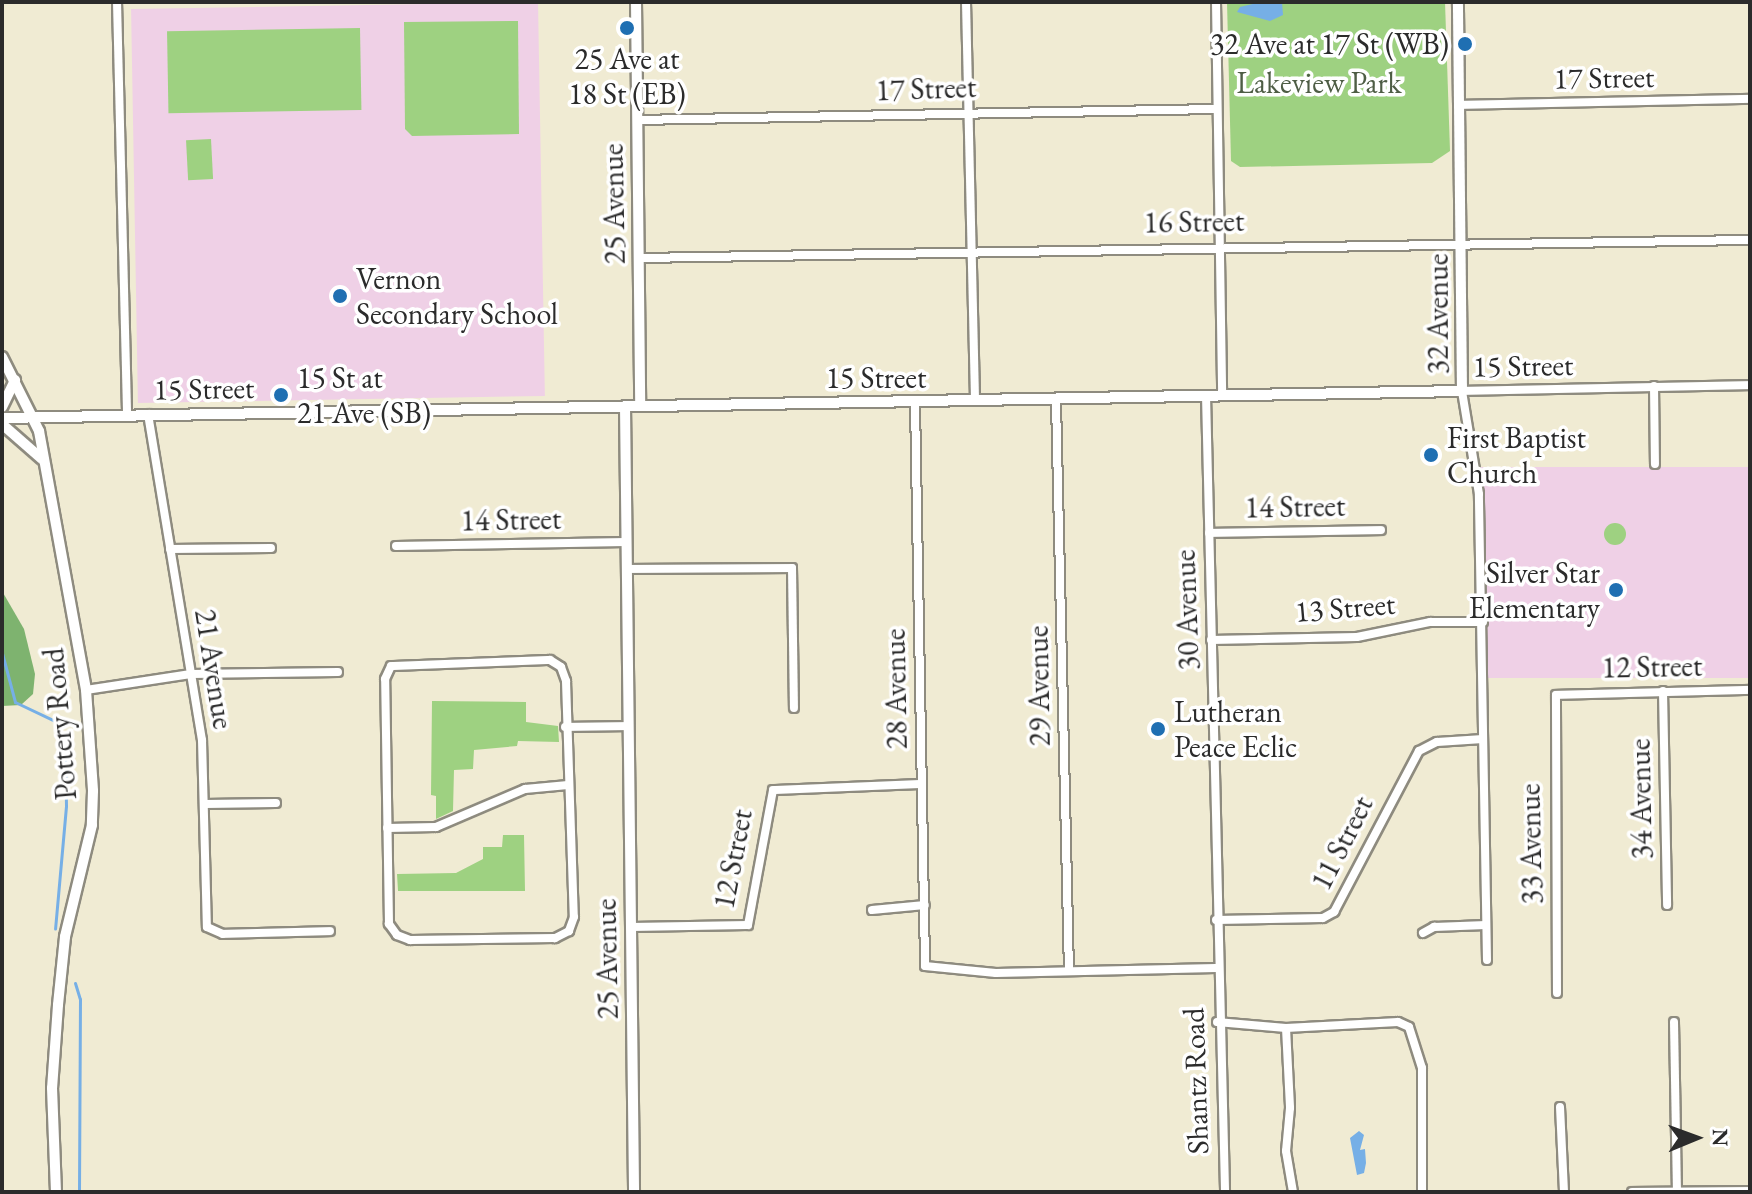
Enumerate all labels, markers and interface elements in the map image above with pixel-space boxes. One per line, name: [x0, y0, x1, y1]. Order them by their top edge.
marker: 25 Ave at 18 St (EB): [618, 19, 636, 37]
place label: 32 Ave at 17 St (WB): [1210, 26, 1449, 62]
marker: 32 Ave at 17 St (WB): [1456, 35, 1474, 53]
place label: 25 Ave at 18 St (EB): [568, 41, 686, 112]
street label: 17 Street: [1553, 59, 1655, 97]
park label: Lakeview Park: [1236, 65, 1402, 101]
street label: 17 Street: [875, 69, 977, 109]
street label: 25 Avenue: [595, 143, 633, 265]
street label: 16 Street: [1143, 203, 1245, 241]
street label: 32 Avenue: [1420, 254, 1456, 374]
place label: Vernon Secondary School: [356, 261, 558, 332]
marker: Vernon Secondary School: [331, 287, 349, 305]
street label: 15 Street: [1472, 347, 1574, 385]
place label: 15 St at 21 Ave (SB): [297, 360, 431, 430]
street label: 15 Street: [826, 360, 926, 396]
street label: 15 Street: [153, 370, 255, 408]
marker: 15 St at 21 Ave (SB): [272, 386, 290, 404]
place label: First Baptist Church: [1447, 420, 1586, 490]
marker: First Baptist Church: [1422, 446, 1440, 464]
street label: 14 Street: [1244, 488, 1346, 526]
street label: 14 Street: [460, 501, 562, 539]
street label: 30 Avenue: [1167, 549, 1207, 671]
place label: Silver Star Elementary: [1469, 555, 1600, 626]
marker: Silver Star Elementary: [1607, 581, 1625, 599]
street label: 13 Street: [1293, 586, 1397, 630]
street label: 21 Avenue: [187, 606, 241, 732]
street label: 29 Avenue: [1020, 625, 1058, 747]
street label: 28 Avenue: [877, 628, 915, 750]
street label: Pottery Road: [35, 647, 85, 801]
street label: 12 Street: [1601, 648, 1703, 686]
place label: Lutheran Peace Eclic: [1174, 694, 1297, 764]
marker: Lutheran Peace Eclic: [1149, 720, 1167, 738]
street label: 34 Avenue: [1622, 738, 1660, 860]
street label: 33 Avenue: [1512, 783, 1550, 905]
street label: 11 Street: [1303, 790, 1381, 896]
street label: 12 Street: [706, 806, 760, 912]
street label: 25 Avenue: [588, 898, 626, 1020]
street label: Shantz Road: [1175, 1007, 1217, 1155]
north arrow: [1656, 1098, 1736, 1178]
text: N: [1706, 1128, 1735, 1147]

